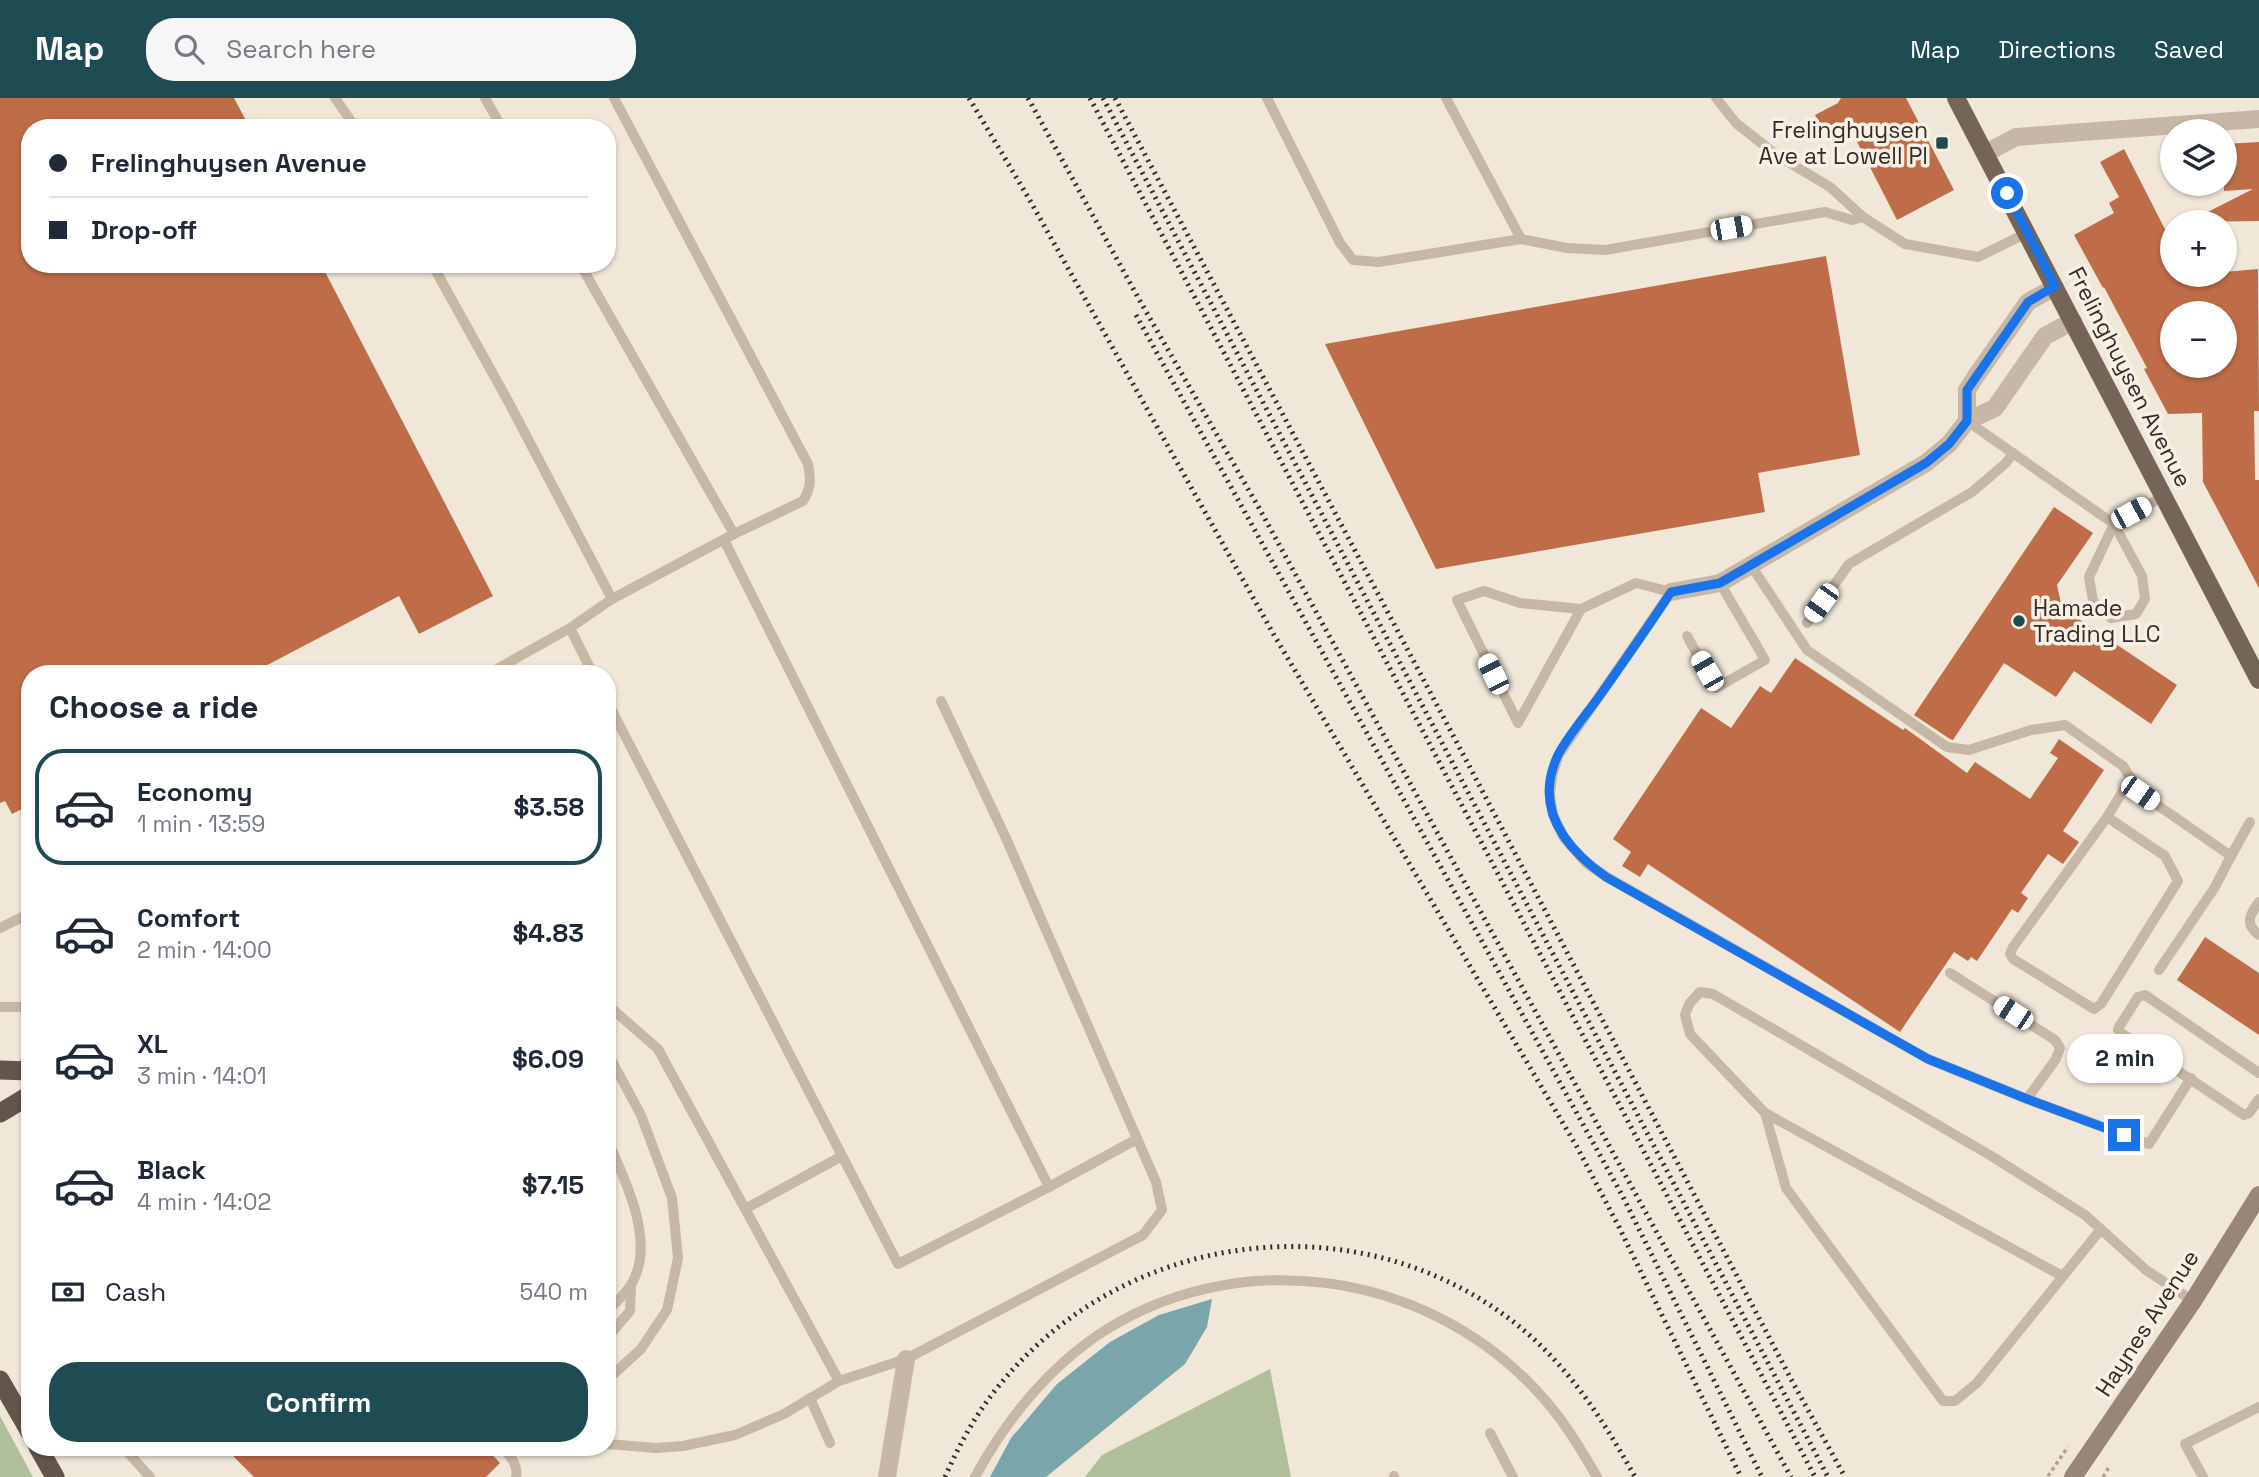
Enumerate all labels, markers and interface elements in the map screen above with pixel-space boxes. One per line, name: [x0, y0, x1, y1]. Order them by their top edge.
search box: [146, 18, 636, 81]
text: Map: [35, 28, 104, 70]
icon: search: [170, 30, 208, 68]
text: Search here: [226, 32, 376, 66]
text: Map: [1910, 34, 1960, 65]
text: Directions: [1998, 34, 2116, 65]
text: Saved: [2154, 34, 2224, 65]
place label: Frelinghuysen Ave at Lowell Pl: [1759, 115, 1928, 171]
map controls: [2160, 119, 2237, 378]
button: layers: [2160, 119, 2237, 196]
marker: Frelinghuysen Ave at Lowell Pl: [1934, 135, 1950, 151]
text: Frelinghuysen Avenue: [91, 146, 367, 180]
route start: [1991, 177, 2023, 209]
button: +: [2160, 210, 2237, 287]
text: Drop-off: [91, 213, 197, 247]
car: [1709, 214, 1754, 242]
street label: Frelinghuysen Avenue: [2061, 262, 2199, 492]
button: −: [2160, 301, 2237, 378]
car: [2108, 494, 2155, 532]
car: [1801, 580, 1842, 626]
place label: Hamade Trading LLC: [2033, 593, 2161, 649]
marker: Hamade Trading LLC: [2011, 613, 2027, 629]
car: [1688, 648, 1727, 694]
car: [1475, 651, 1512, 697]
text: Choose a ride: [49, 687, 259, 727]
car: [2117, 772, 2164, 814]
text: Economy: [137, 775, 253, 809]
icon: car: [53, 776, 116, 839]
text: $3.58: [513, 790, 584, 824]
text: 1 min · 13:59: [137, 809, 265, 839]
text: Comfort: [137, 901, 240, 935]
icon: car: [53, 902, 116, 965]
text: $4.83: [513, 916, 584, 950]
text: 2 min · 14:00: [137, 935, 272, 965]
car: [1990, 993, 2037, 1033]
text: XL: [137, 1027, 168, 1061]
icon: car: [53, 1028, 116, 1091]
callout: 2 min: [2066, 1034, 2182, 1082]
text: $6.09: [512, 1042, 584, 1076]
text: 2 min: [2095, 1043, 2155, 1073]
text: 3 min · 14:01: [137, 1061, 267, 1091]
route end: [2108, 1119, 2140, 1151]
text: Black: [137, 1153, 206, 1187]
icon: car: [53, 1154, 116, 1217]
text: $7.15: [522, 1168, 584, 1202]
text: 4 min · 14:02: [137, 1187, 271, 1217]
street label: Haynes Avenue: [2088, 1244, 2206, 1402]
icon: cash: [49, 1273, 87, 1311]
text: Cash: [105, 1275, 166, 1309]
text: 540 m: [519, 1277, 588, 1307]
button: Confirm: [49, 1362, 588, 1442]

